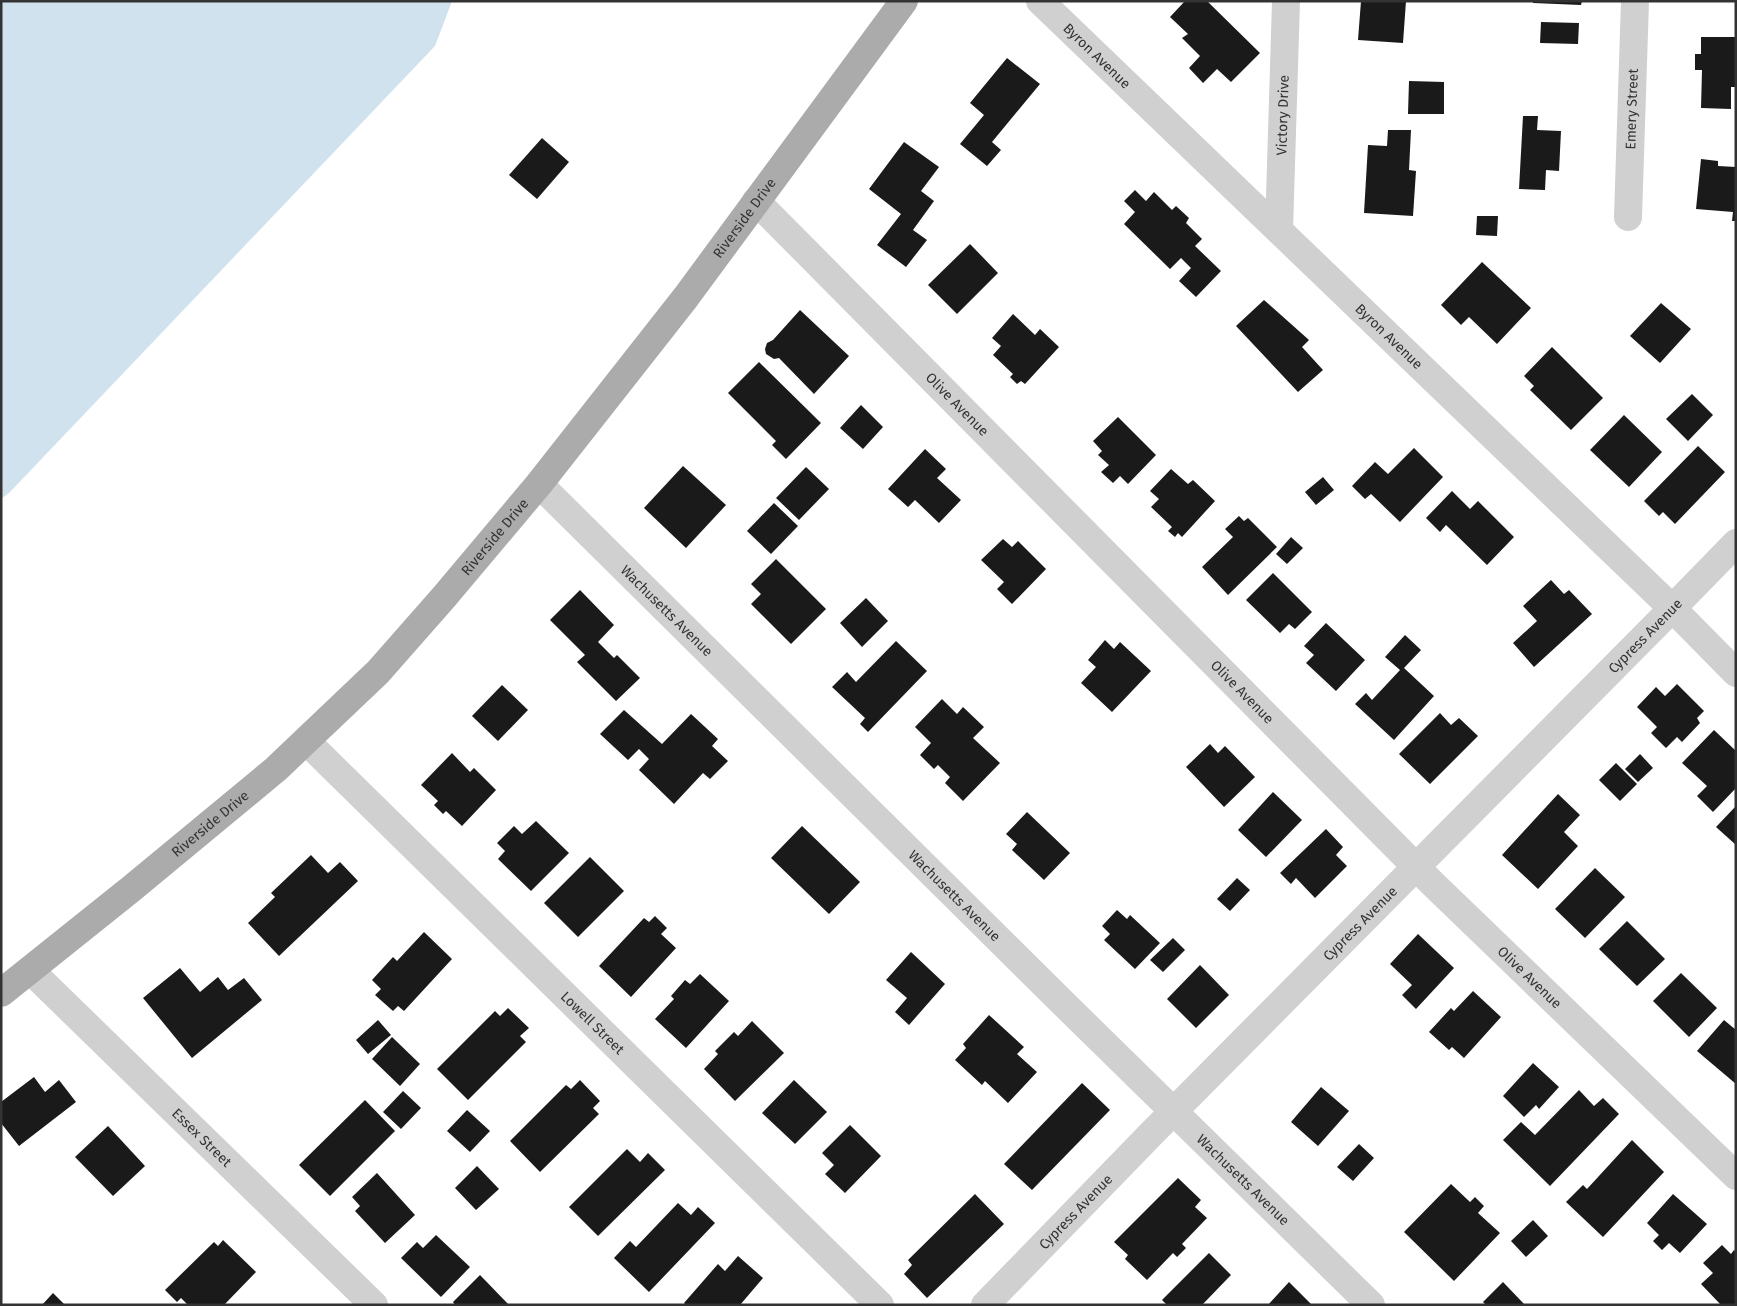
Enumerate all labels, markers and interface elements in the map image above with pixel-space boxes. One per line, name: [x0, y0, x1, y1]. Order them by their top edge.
street label: Byron Avenue: [1060, 19, 1134, 92]
street label: Emery Street: [1622, 67, 1641, 150]
street label: Victory Drive: [1273, 75, 1292, 155]
street label: Riverside Drive: [709, 175, 779, 261]
street label: Byron Avenue: [1352, 300, 1426, 373]
street label: Olive Avenue: [922, 369, 992, 439]
street label: Riverside Drive: [457, 495, 532, 579]
street label: Wachusetts Avenue: [617, 561, 717, 660]
street label: Cypress Avenue: [1605, 595, 1686, 677]
street label: Olive Avenue: [1207, 656, 1278, 727]
street label: Riverside Drive: [168, 787, 252, 861]
street label: Wachusetts Avenue: [905, 846, 1004, 945]
street label: Cypress Avenue: [1319, 883, 1401, 964]
street label: Olive Avenue: [1494, 942, 1565, 1012]
street label: Lowell Street: [557, 988, 629, 1058]
street label: Essex Street: [169, 1105, 236, 1171]
street label: Wachusetts Avenue: [1193, 1131, 1293, 1229]
street label: Cypress Avenue: [1035, 1171, 1116, 1253]

